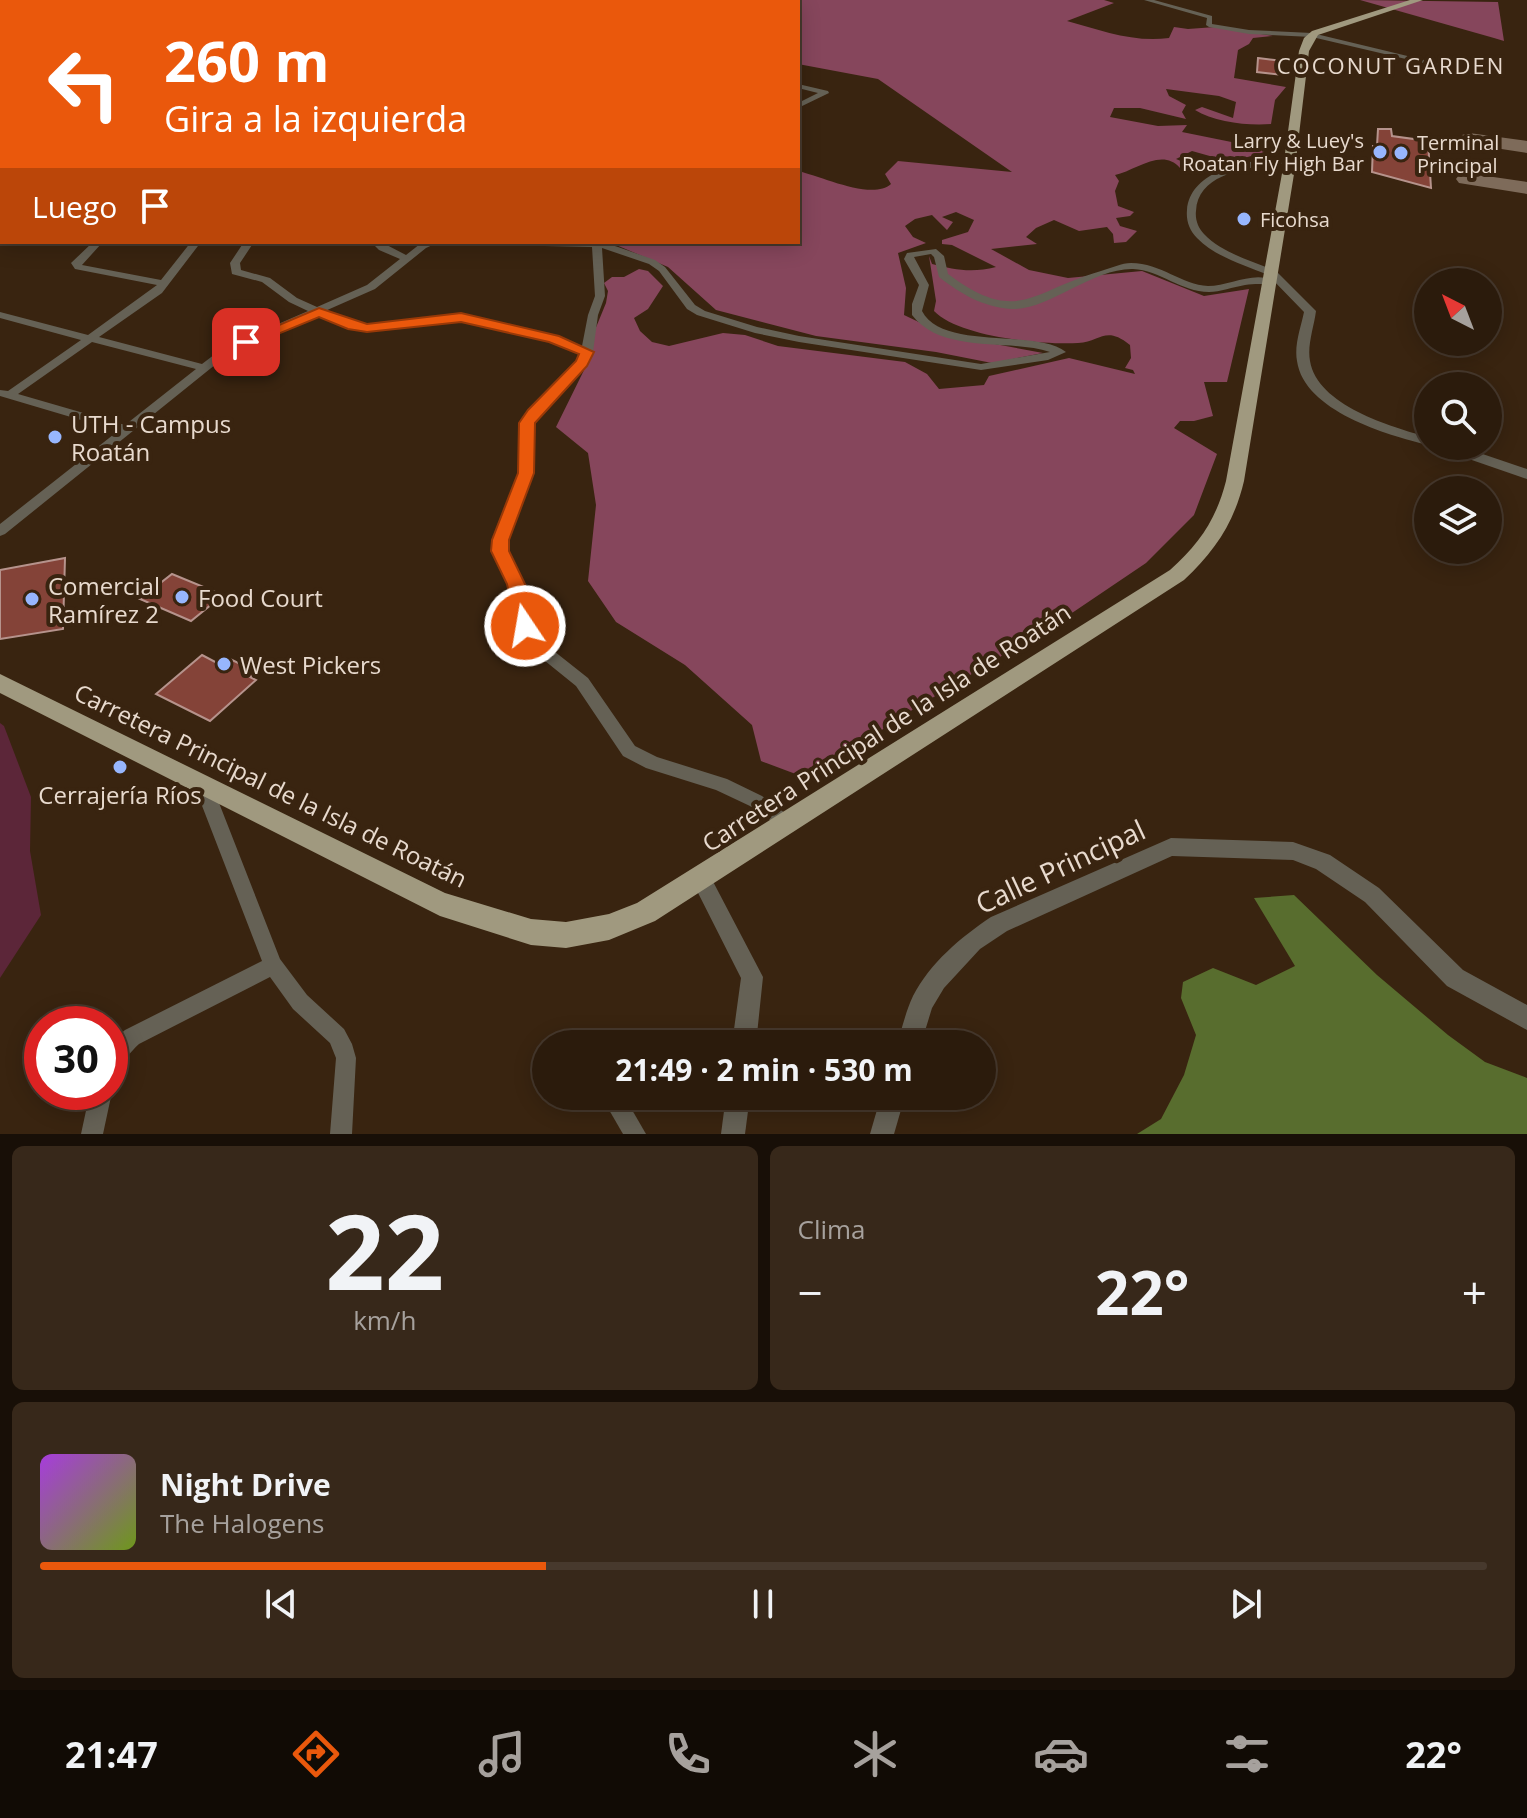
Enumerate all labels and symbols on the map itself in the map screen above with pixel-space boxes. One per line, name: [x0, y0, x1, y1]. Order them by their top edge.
district label: COCONUT GARDEN: [1277, 50, 1505, 80]
place label: Larry & Luey's Roatan Fly High Bar: [1182, 127, 1364, 177]
place label: Terminal Principal: [1417, 129, 1499, 179]
marker: Larry & Luey's Roatan Fly High Bar: [1371, 143, 1389, 161]
marker: Terminal Principal: [1392, 144, 1410, 162]
place label: Ficohsa: [1260, 206, 1330, 233]
marker: Ficohsa: [1235, 210, 1253, 228]
north arrow: [1414, 268, 1502, 356]
pin: [212, 308, 280, 376]
place label: UTH - Campus Roatán: [71, 407, 231, 468]
marker: UTH - Campus Roatán: [46, 428, 64, 446]
place label: Comercial Ramírez 2: [48, 569, 160, 630]
place label: Food Court: [198, 581, 323, 614]
position arrow: [483, 584, 567, 668]
marker: Food Court: [173, 588, 191, 606]
marker: Comercial Ramírez 2: [23, 590, 41, 608]
street label: Carretera Principal de la Isla de Roatán: [695, 595, 1077, 859]
place label: West Pickers: [240, 648, 381, 681]
marker: West Pickers: [215, 655, 233, 673]
street label: Carretera Principal de la Isla de Roatán: [69, 675, 473, 895]
marker: Cerrajería Ríos: [111, 758, 129, 776]
place label: Cerrajería Ríos: [38, 778, 202, 811]
street label: Calle Principal: [969, 810, 1151, 922]
speed limit sign: 30: [24, 1006, 128, 1110]

